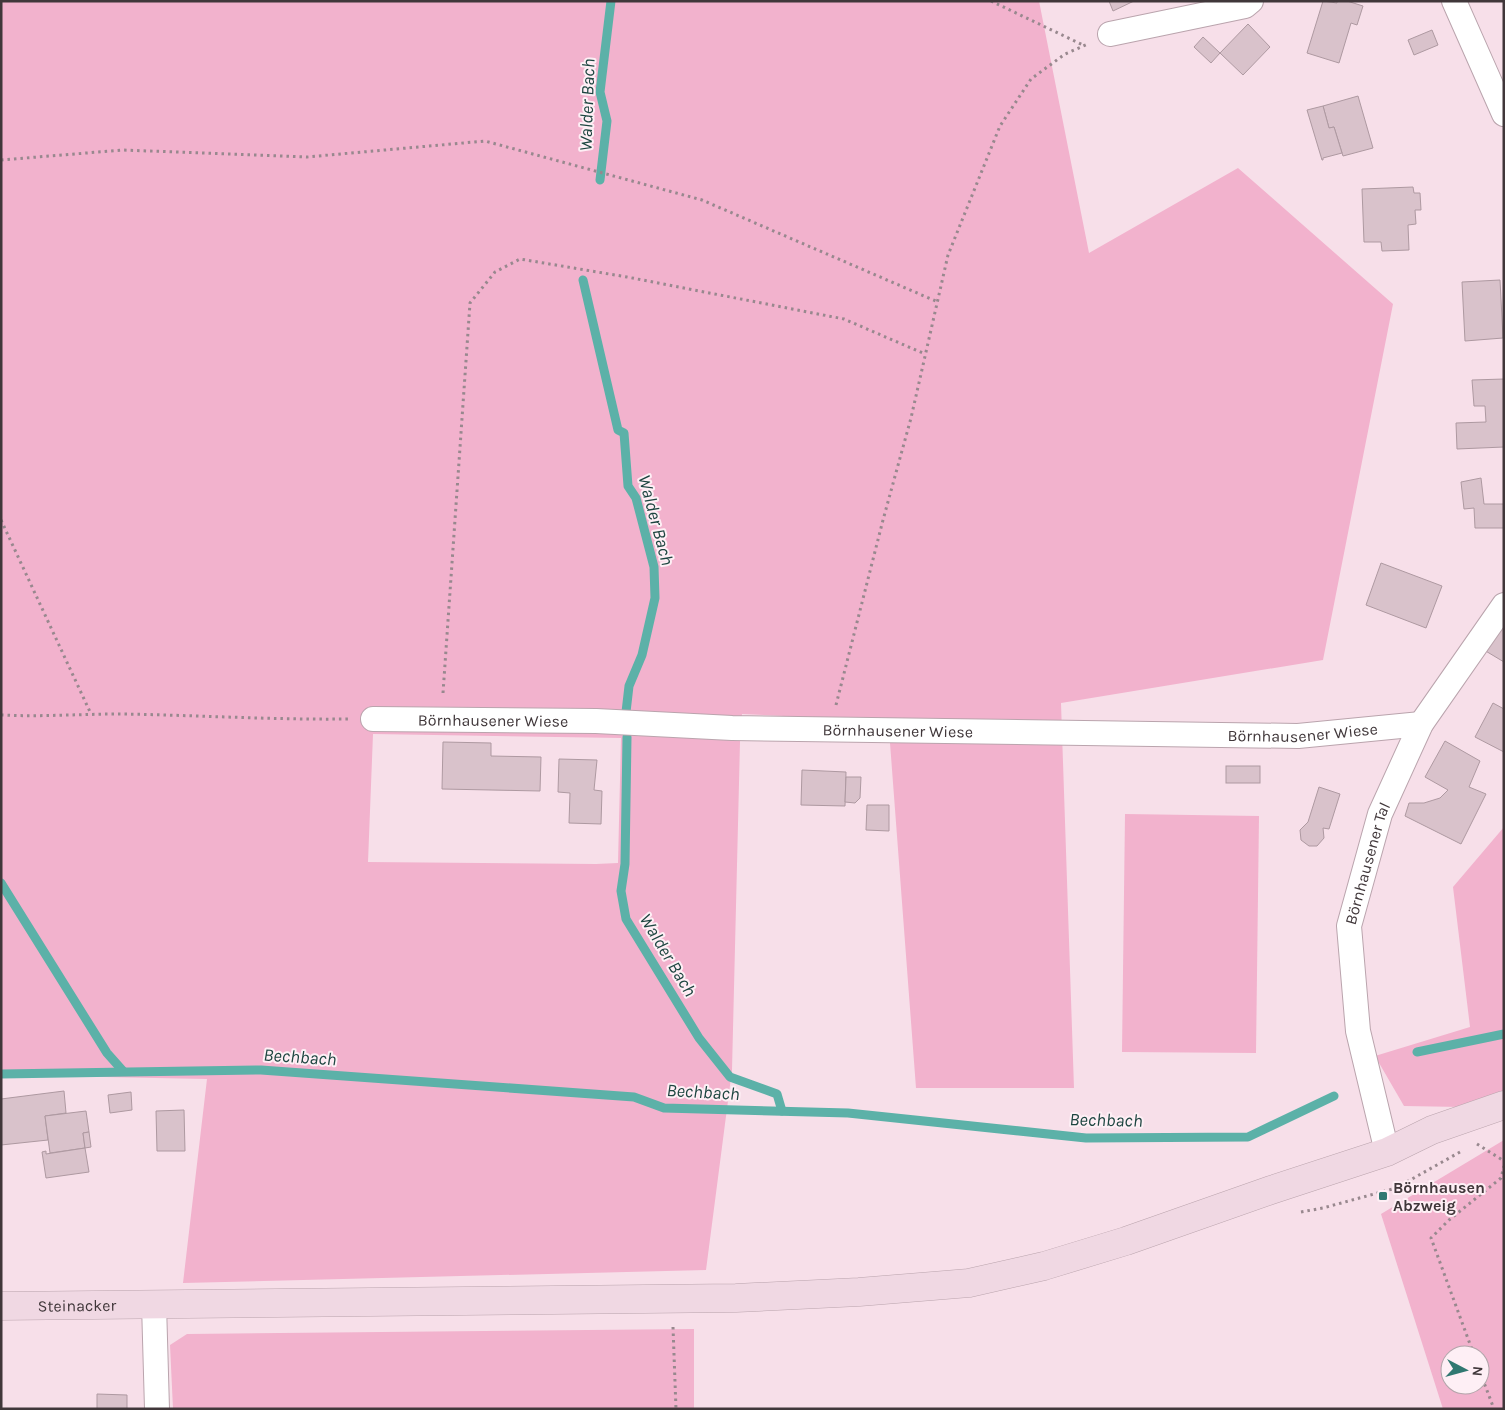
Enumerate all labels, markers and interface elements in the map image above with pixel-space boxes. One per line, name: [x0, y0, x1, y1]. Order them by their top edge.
water label: Walder Bach: [574, 58, 600, 152]
water label: Walder Bach: [633, 472, 679, 568]
street label: Börnhausener Wiese: [418, 710, 568, 730]
street label: Börnhausener Wiese: [1227, 719, 1379, 746]
street label: Börnhausener Wiese: [822, 720, 973, 741]
street label: Börnhausener Tal: [1340, 799, 1394, 927]
water label: Walder Bach: [635, 910, 701, 1000]
water label: Bechbach: [263, 1043, 337, 1071]
water label: Bechbach: [666, 1079, 740, 1105]
water label: Bechbach: [1069, 1108, 1143, 1132]
place label: Börnhausen Abzweig: [1393, 1178, 1485, 1215]
marker: Börnhausen Abzweig: [1377, 1190, 1389, 1202]
street label: Steinacker: [38, 1295, 117, 1315]
north arrow: [1440, 1345, 1490, 1395]
text: N: [1468, 1365, 1486, 1377]

